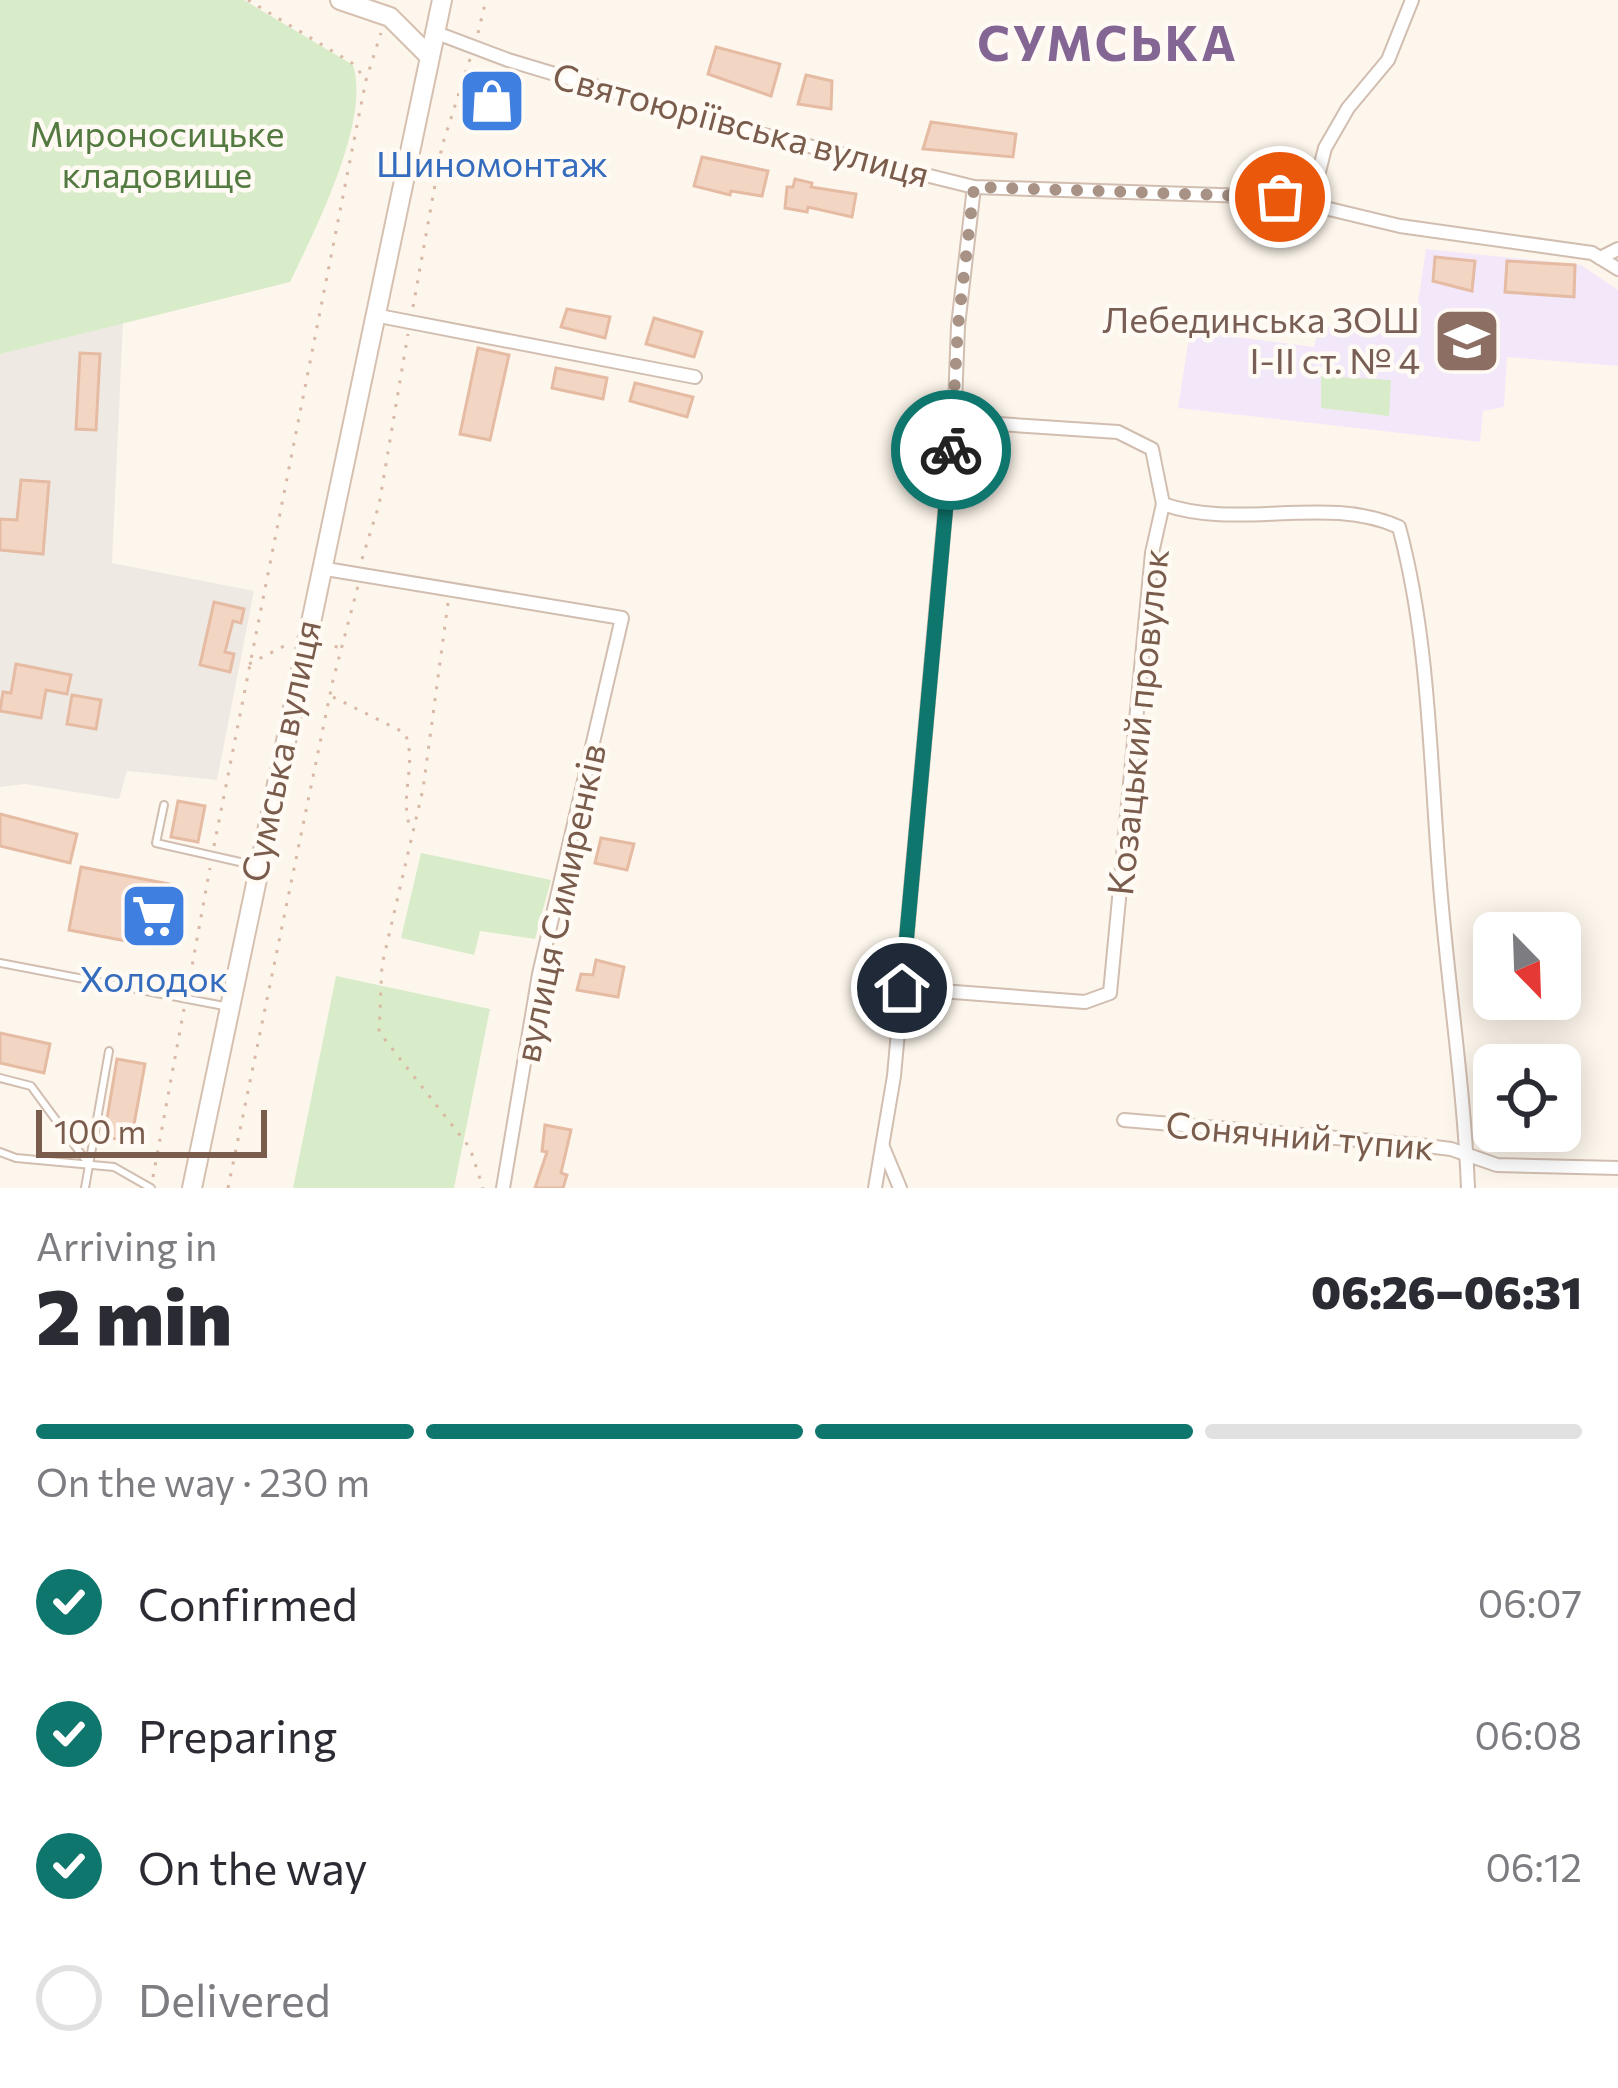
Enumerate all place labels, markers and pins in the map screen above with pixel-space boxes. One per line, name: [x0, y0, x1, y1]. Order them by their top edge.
shop icon: Шиномонтаж: [457, 66, 527, 136]
place label: Шиномонтаж: [376, 140, 608, 184]
pin: [1229, 146, 1331, 248]
place label: Лебединська ЗОШ І-ІІ ст. № 4: [1102, 296, 1420, 381]
school or university icon: Лебединська ЗОШ І-ІІ ст. № 4: [1432, 306, 1502, 376]
supermarket icon: Холодок: [119, 881, 189, 951]
pin: [851, 937, 953, 1039]
place label: Холодок: [80, 955, 228, 999]

